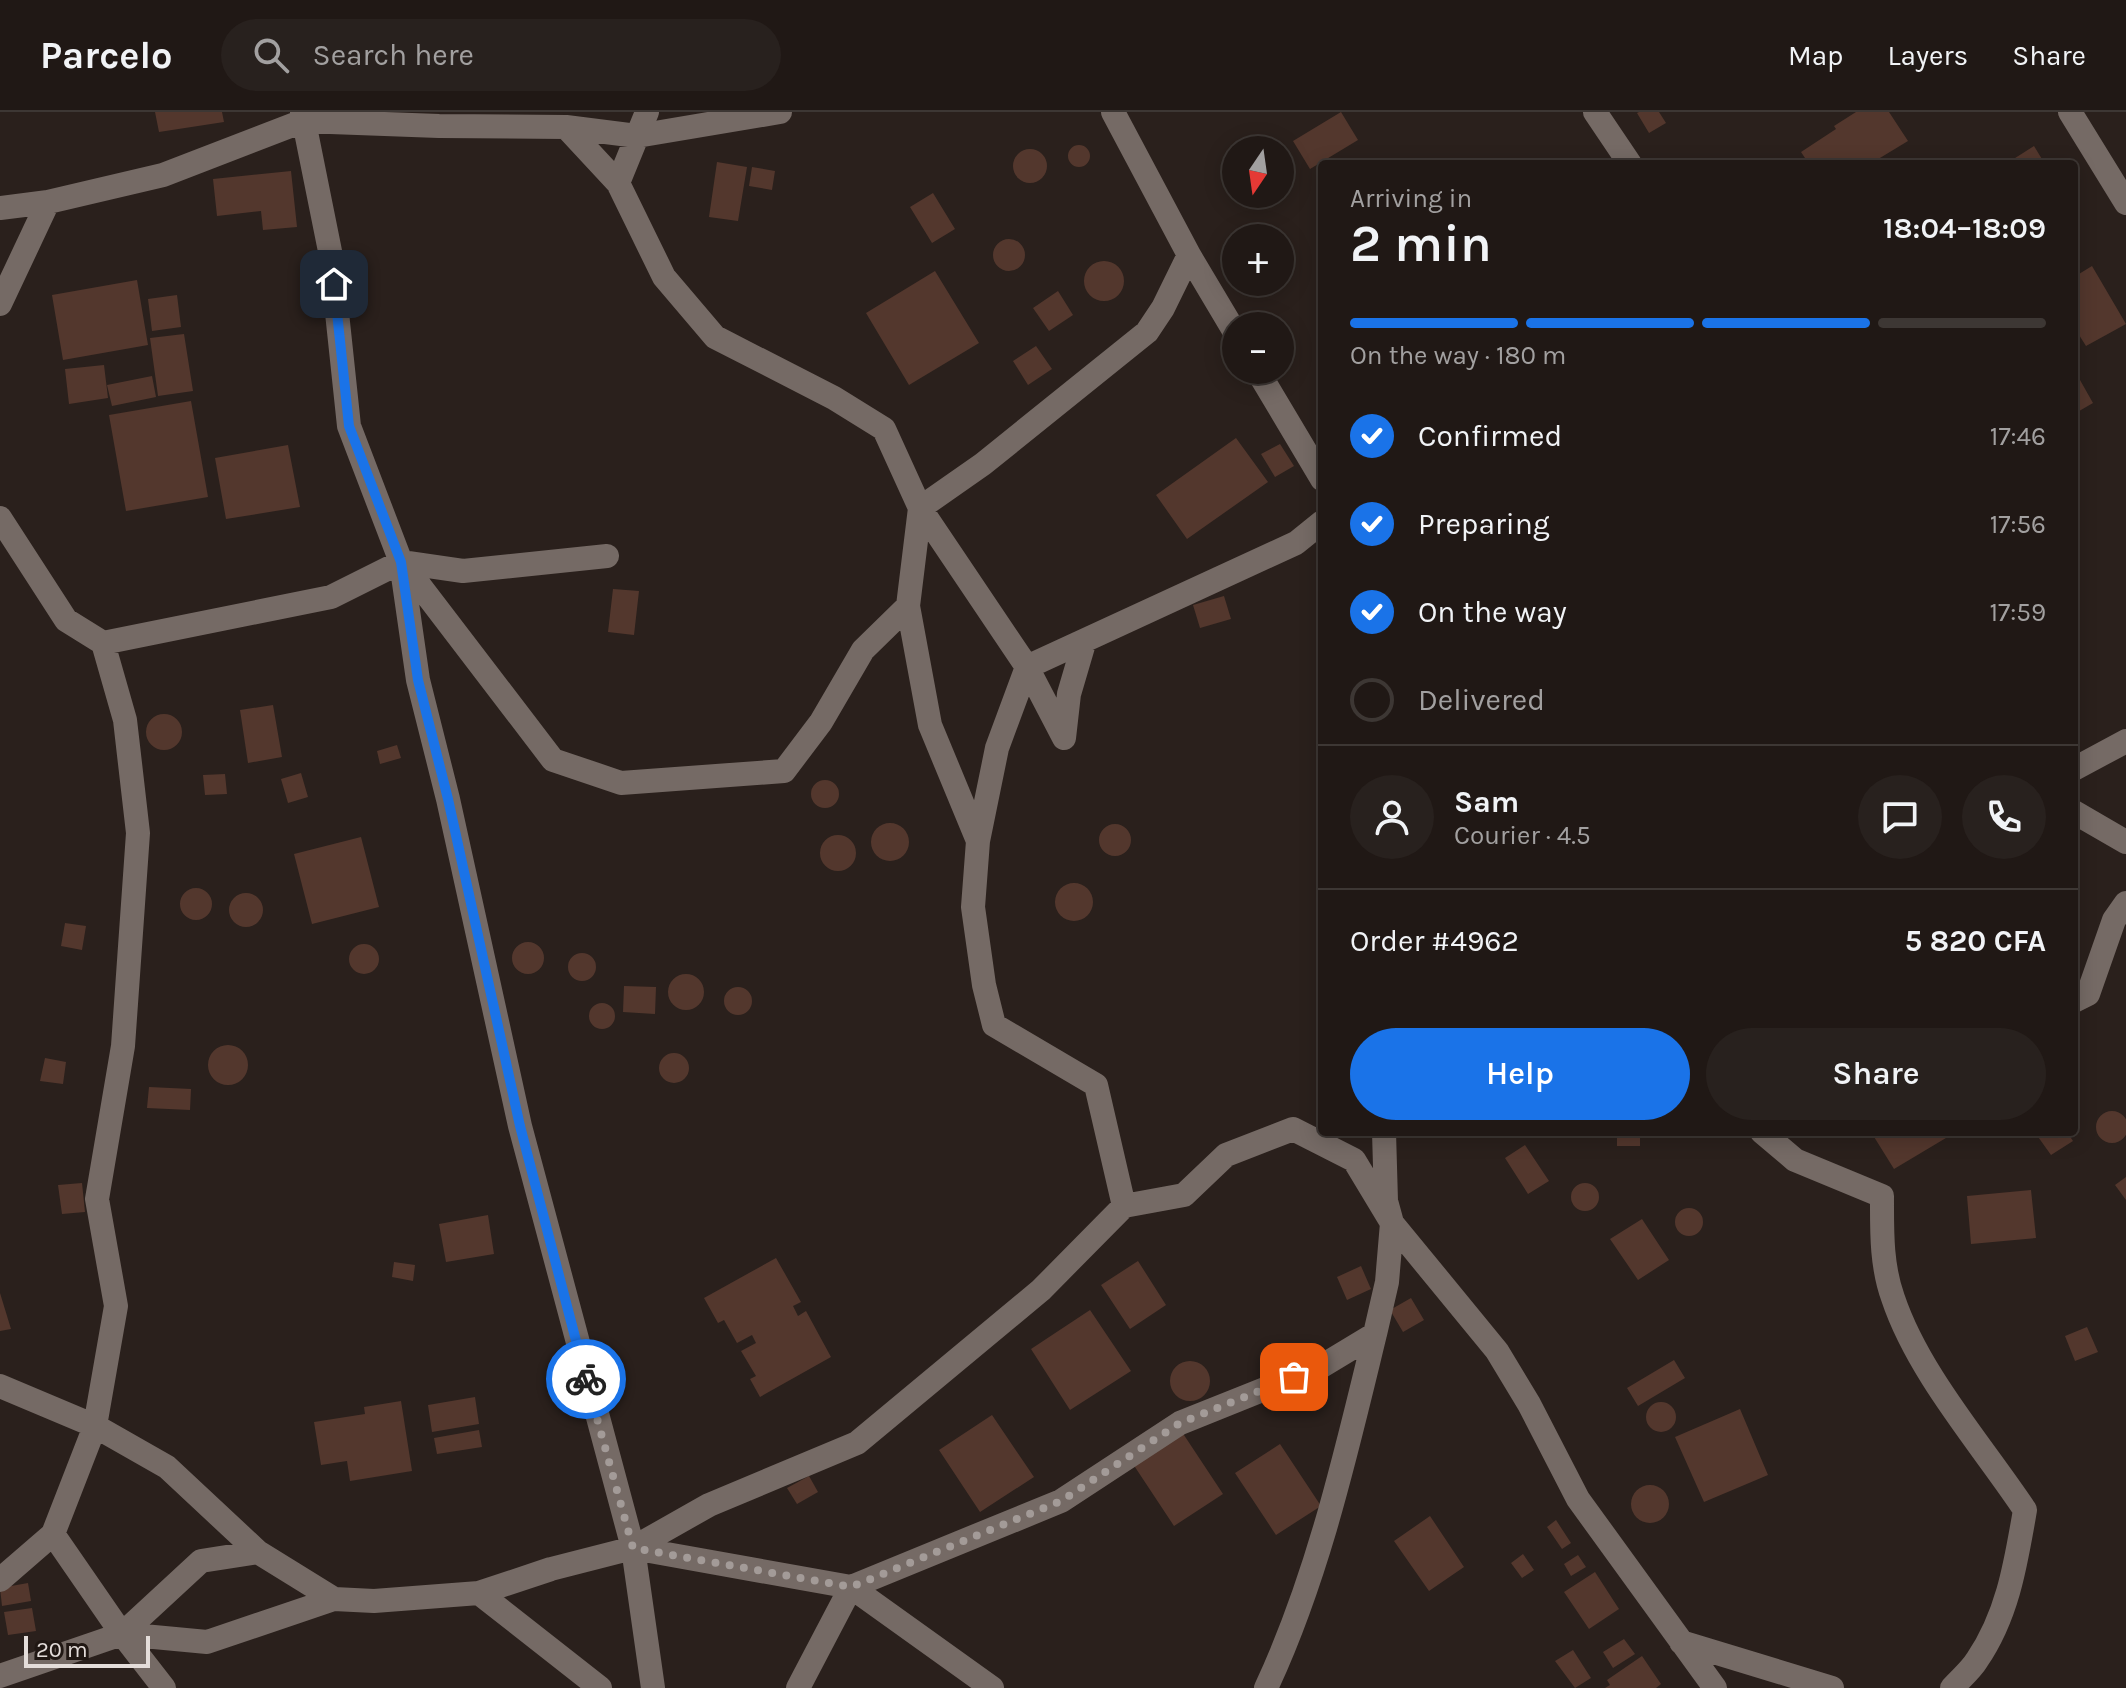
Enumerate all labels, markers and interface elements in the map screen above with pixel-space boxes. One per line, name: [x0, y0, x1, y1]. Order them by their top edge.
search box: [221, 19, 781, 91]
text: Parcelo: [40, 33, 173, 78]
icon: search: [249, 33, 293, 77]
text: Search here: [313, 37, 474, 73]
text: Map: [1788, 39, 1843, 72]
text: Layers: [1887, 39, 1968, 72]
text: Share: [2012, 39, 2086, 72]
north arrow: [1222, 136, 1294, 208]
map controls: [1222, 136, 1294, 384]
text: Arriving in: [1350, 183, 1472, 214]
text: 18:04–18:09: [1883, 210, 2046, 246]
text: 2 min: [1350, 213, 1492, 274]
button: +: [1222, 224, 1294, 296]
pin: [300, 250, 368, 318]
icon: home: [312, 262, 356, 306]
button: −: [1222, 312, 1294, 384]
text: On the way · 180 m: [1350, 340, 1566, 371]
icon: check: [1350, 414, 1394, 458]
text: Confirmed: [1418, 418, 1562, 454]
text: 17:46: [1990, 421, 2046, 452]
icon: check: [1350, 502, 1394, 546]
text: Preparing: [1418, 506, 1550, 542]
text: 17:56: [1990, 509, 2046, 540]
icon: check: [1350, 590, 1394, 634]
text: On the way: [1418, 594, 1567, 630]
text: 17:59: [1989, 597, 2046, 628]
text: Delivered: [1418, 682, 1545, 718]
button: person: [1350, 775, 1434, 859]
button: chat: [1858, 775, 1942, 859]
button: phone: [1962, 775, 2046, 859]
text: Sam: [1454, 784, 1519, 820]
text: Courier · 4.5: [1454, 820, 1591, 851]
text: Order #4962: [1350, 923, 1519, 959]
text: 5 820 CFA: [1905, 923, 2046, 959]
button: Help: [1350, 1028, 1690, 1120]
button: Share: [1706, 1028, 2046, 1120]
courier: [546, 1339, 626, 1419]
pin: [1260, 1343, 1328, 1411]
icon: bag: [1272, 1355, 1316, 1399]
icon: bike: [564, 1357, 608, 1401]
scale bar: [24, 1632, 150, 1668]
text: 20 m: [36, 1637, 88, 1663]

